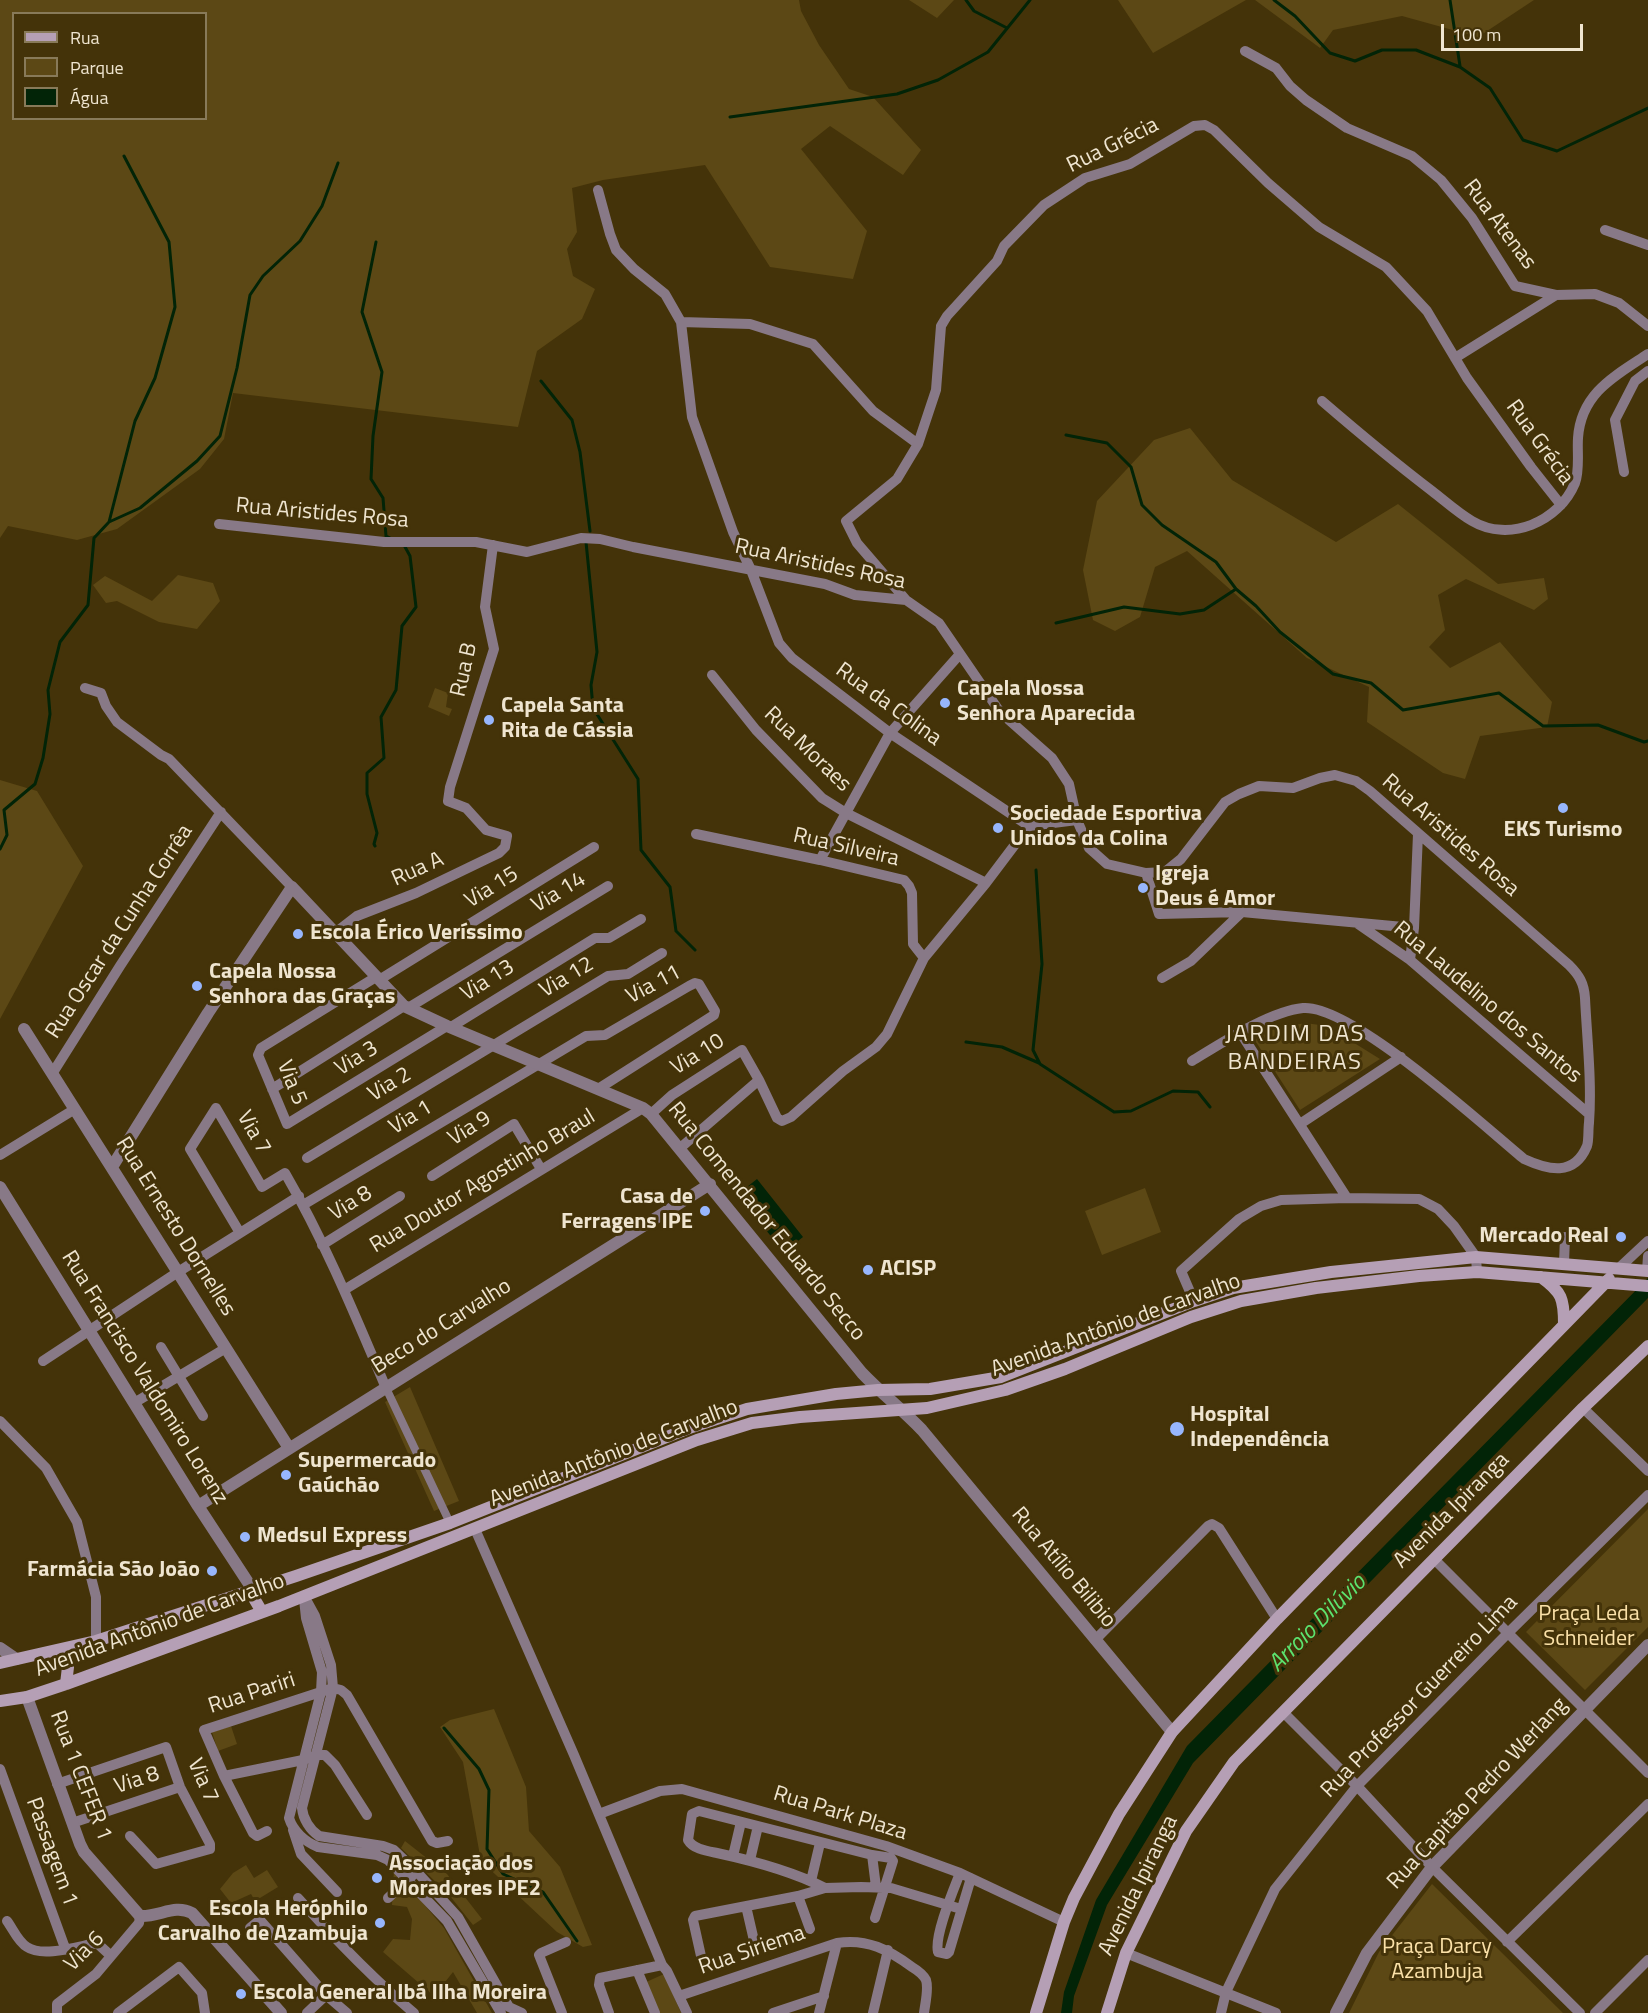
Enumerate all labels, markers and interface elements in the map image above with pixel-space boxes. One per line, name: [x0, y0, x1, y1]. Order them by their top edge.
legend: [12, 12, 207, 120]
scale bar: [1444, 12, 1586, 50]
text: 100 m: [1452, 21, 1501, 48]
text: Rua: [70, 24, 100, 51]
text: Parque: [70, 54, 124, 81]
text: Água: [70, 84, 108, 111]
street label: Rua Grécia: [1063, 113, 1163, 179]
street label: Rua Atenas: [1457, 175, 1541, 275]
street label: Rua Grécia: [1499, 395, 1579, 491]
street label: Rua Aristides Rosa: [234, 493, 410, 535]
street label: Rua Aristides Rosa: [732, 534, 908, 596]
street label: Rua B: [446, 640, 484, 700]
street label: Rua da Colina: [830, 658, 946, 752]
place label: Capela Nossa Senhora Aparecida: [957, 677, 1135, 728]
place label: Capela Santa Rita de Cássia: [501, 694, 633, 746]
marker: Capela Nossa Senhora Aparecida: [938, 696, 952, 710]
street label: Rua Moraes: [758, 702, 856, 798]
marker: Capela Santa Rita de Cássia: [482, 713, 496, 727]
street label: Rua Aristides Rosa: [1376, 769, 1524, 903]
marker: EKS Turismo: [1556, 801, 1570, 815]
place label: Sociedade Esportiva Unidos da Colina: [1010, 802, 1202, 854]
place label: EKS Turismo: [1504, 818, 1622, 844]
street label: Rua Oscar da Cunha Corrêa: [41, 820, 199, 1044]
marker: Sociedade Esportiva Unidos da Colina: [991, 821, 1005, 835]
street label: Rua Silveira: [791, 823, 901, 873]
street label: Rua A: [388, 847, 448, 893]
street label: Via 15: [460, 861, 524, 915]
place label: Igreja Deus é Amor: [1155, 862, 1275, 914]
street label: Via 14: [527, 867, 591, 919]
marker: Igreja Deus é Amor: [1136, 881, 1150, 895]
street label: Rua Laudelino dos Santos: [1387, 916, 1587, 1090]
place label: Escola Érico Veríssimo: [310, 921, 523, 947]
marker: Escola Érico Veríssimo: [291, 927, 305, 941]
street label: Via 12: [535, 952, 599, 1004]
street label: Via 13: [456, 954, 520, 1008]
place label: Capela Nossa Senhora das Graças: [209, 960, 395, 1011]
street label: Via 11: [622, 960, 686, 1010]
marker: Capela Nossa Senhora das Graças: [190, 979, 204, 993]
district label: JARDIM DAS BANDEIRAS: [1225, 1021, 1365, 1077]
street label: Via 10: [666, 1028, 730, 1082]
street label: Via 3: [331, 1036, 383, 1082]
street label: Via 5: [270, 1057, 312, 1109]
street label: Via 2: [364, 1062, 416, 1108]
street label: Via 1: [385, 1095, 437, 1141]
street label: Rua Comendador Eduardo Secco: [662, 1097, 870, 1347]
street label: Rua Doutor Agostinho Braul: [366, 1104, 600, 1260]
street label: Via 9: [444, 1106, 496, 1152]
street label: Via 7: [230, 1107, 276, 1159]
street label: Rua Ernesto Dornelles: [109, 1133, 241, 1321]
street label: Via 8: [325, 1181, 377, 1227]
place label: Casa de Ferragens IPE: [561, 1185, 693, 1236]
marker: Casa de Ferragens IPE: [698, 1204, 712, 1218]
place label: Mercado Real: [1479, 1224, 1609, 1250]
marker: Mercado Real: [1614, 1230, 1628, 1244]
street label: Rua Francisco Valdomiro Lorenz: [55, 1246, 233, 1510]
place label: ACISP: [880, 1257, 936, 1283]
marker: ACISP: [861, 1263, 875, 1277]
street label: Avenida Antônio de Carvalho: [988, 1268, 1244, 1384]
street label: Beco do Carvalho: [367, 1274, 517, 1380]
street label: Avenida Antônio de Carvalho: [486, 1394, 742, 1514]
place label: Hospital Independência: [1190, 1403, 1329, 1454]
marker: Hospital Independência: [1168, 1420, 1186, 1438]
street label: Avenida Ipiranga: [1389, 1448, 1515, 1574]
place label: Supermercado Gaúchão: [298, 1449, 436, 1500]
marker: Supermercado Gaúchão: [279, 1468, 293, 1482]
street label: Rua Atílio Bilibio: [1005, 1502, 1121, 1634]
place label: Medsul Express: [257, 1524, 407, 1550]
marker: Medsul Express: [238, 1530, 252, 1544]
place label: Farmácia São João: [27, 1558, 200, 1584]
marker: Farmácia São João: [205, 1564, 219, 1578]
street label: Avenida Antônio de Carvalho: [32, 1568, 288, 1684]
water label: Arroio Dilúvio: [1263, 1569, 1373, 1679]
street label: Rua Professor Guerreiro Lima: [1316, 1590, 1524, 1804]
park label: Praça Leda Schneider: [1538, 1602, 1640, 1654]
street label: Rua Pariri: [205, 1668, 299, 1720]
street label: Rua Capitão Pedro Werlang: [1382, 1693, 1574, 1895]
street label: Rua 1 CEFER 1: [43, 1707, 117, 1845]
street label: Via 7: [181, 1755, 223, 1807]
street label: Via 8: [111, 1761, 163, 1801]
street label: Rua Park Plaza: [770, 1781, 910, 1847]
street label: Passagem 1: [19, 1794, 83, 1910]
street label: Avenida Ipiranga: [1094, 1811, 1184, 1961]
place label: Associação dos Moradores IPE2: [389, 1852, 541, 1904]
marker: Associação dos Moradores IPE2: [370, 1871, 384, 1885]
place label: Escola Heróphilo Carvalho de Azambuja: [158, 1897, 368, 1948]
marker: Escola Heróphilo Carvalho de Azambuja: [373, 1916, 387, 1930]
street label: Rua Siriema: [695, 1920, 809, 1982]
street label: Via 6: [59, 1926, 111, 1978]
park label: Praça Darcy Azambuja: [1382, 1935, 1492, 1987]
place label: Escola General Ibá Ilha Moreira: [253, 1981, 547, 2007]
marker: Escola General Ibá Ilha Moreira: [234, 1987, 248, 2001]

